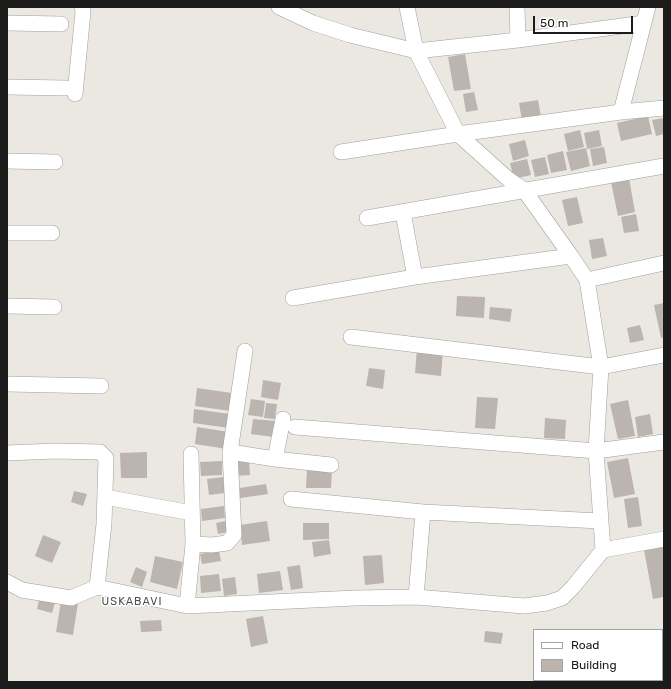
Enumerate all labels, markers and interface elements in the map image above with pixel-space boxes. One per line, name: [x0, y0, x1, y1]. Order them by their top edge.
scale bar: [535, 8, 635, 34]
text: 50 m: [540, 16, 568, 30]
district label: USKABAVI: [102, 595, 162, 609]
legend: [533, 629, 663, 681]
text: Road: [571, 638, 599, 652]
text: Building: [571, 658, 617, 672]

